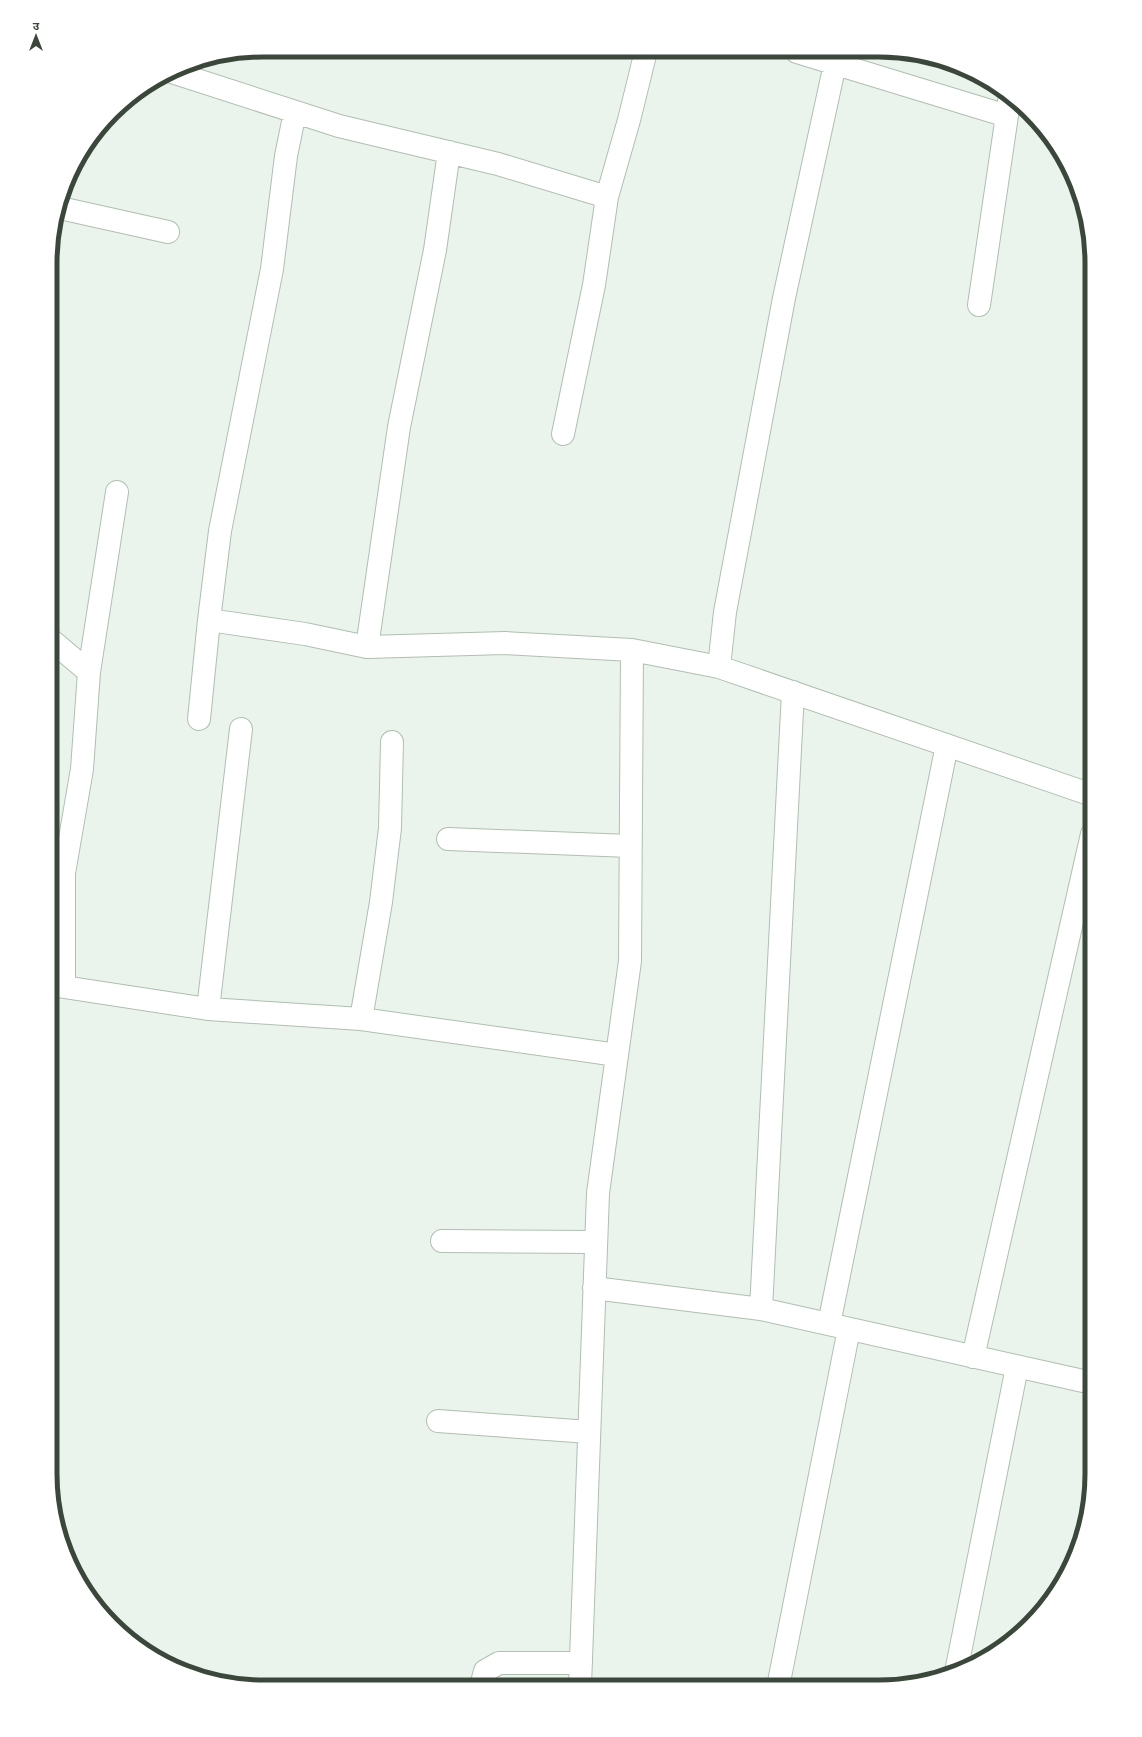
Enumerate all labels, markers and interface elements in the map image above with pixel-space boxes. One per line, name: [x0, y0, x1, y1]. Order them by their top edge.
north arrow: [16, 16, 56, 56]
text: उ: [33, 19, 40, 33]

